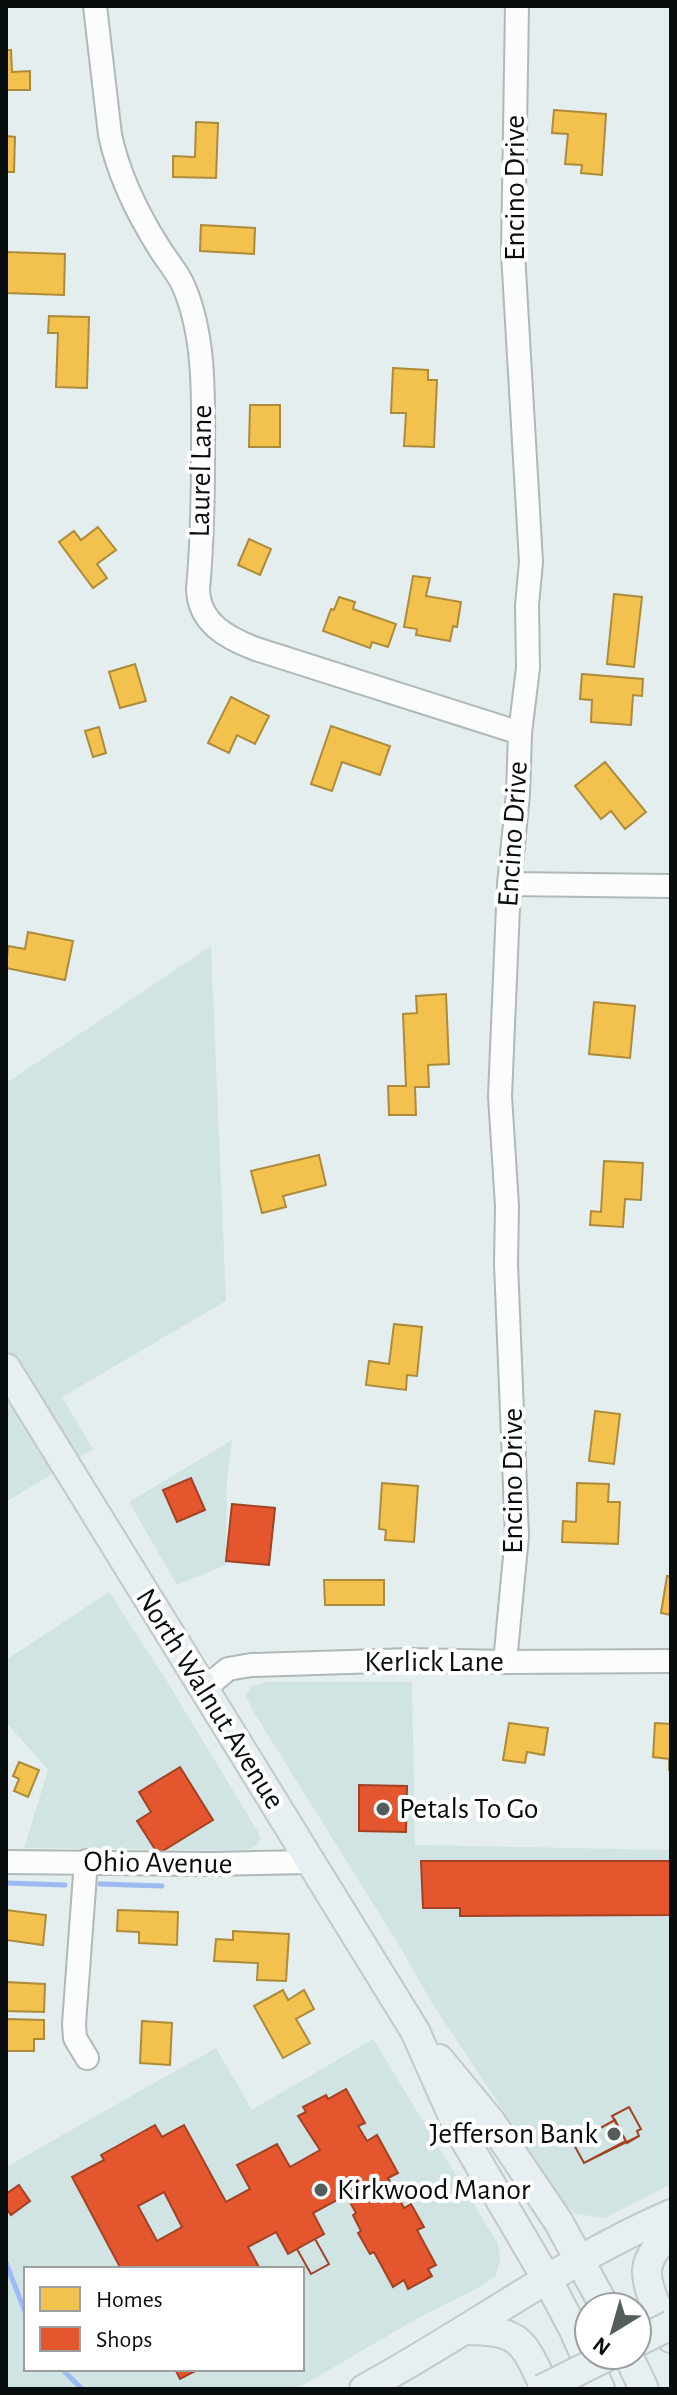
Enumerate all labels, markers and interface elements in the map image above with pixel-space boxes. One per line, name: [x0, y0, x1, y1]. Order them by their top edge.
street label: Encino Drive: [500, 115, 530, 261]
street label: Laurel Lane: [185, 404, 217, 538]
street label: Encino Drive: [493, 760, 533, 908]
street label: Encino Drive: [498, 1408, 528, 1554]
street label: North Walnut Avenue: [130, 1584, 290, 1814]
street label: Kerlick Lane: [364, 1647, 504, 1677]
place label: Petals To Go: [399, 1794, 539, 1824]
marker: Petals To Go: [374, 1800, 392, 1818]
street label: Ohio Avenue: [83, 1847, 233, 1879]
place label: Jefferson Bank: [430, 2119, 598, 2149]
marker: Jefferson Bank: [605, 2125, 623, 2143]
place label: Kirkwood Manor: [337, 2175, 531, 2205]
marker: Kirkwood Manor: [312, 2181, 330, 2199]
legend: [24, 2267, 304, 2371]
text: Homes: [96, 2288, 163, 2312]
north arrow: [573, 2291, 653, 2371]
text: Shops: [96, 2328, 152, 2352]
text: N: [589, 2333, 614, 2360]

